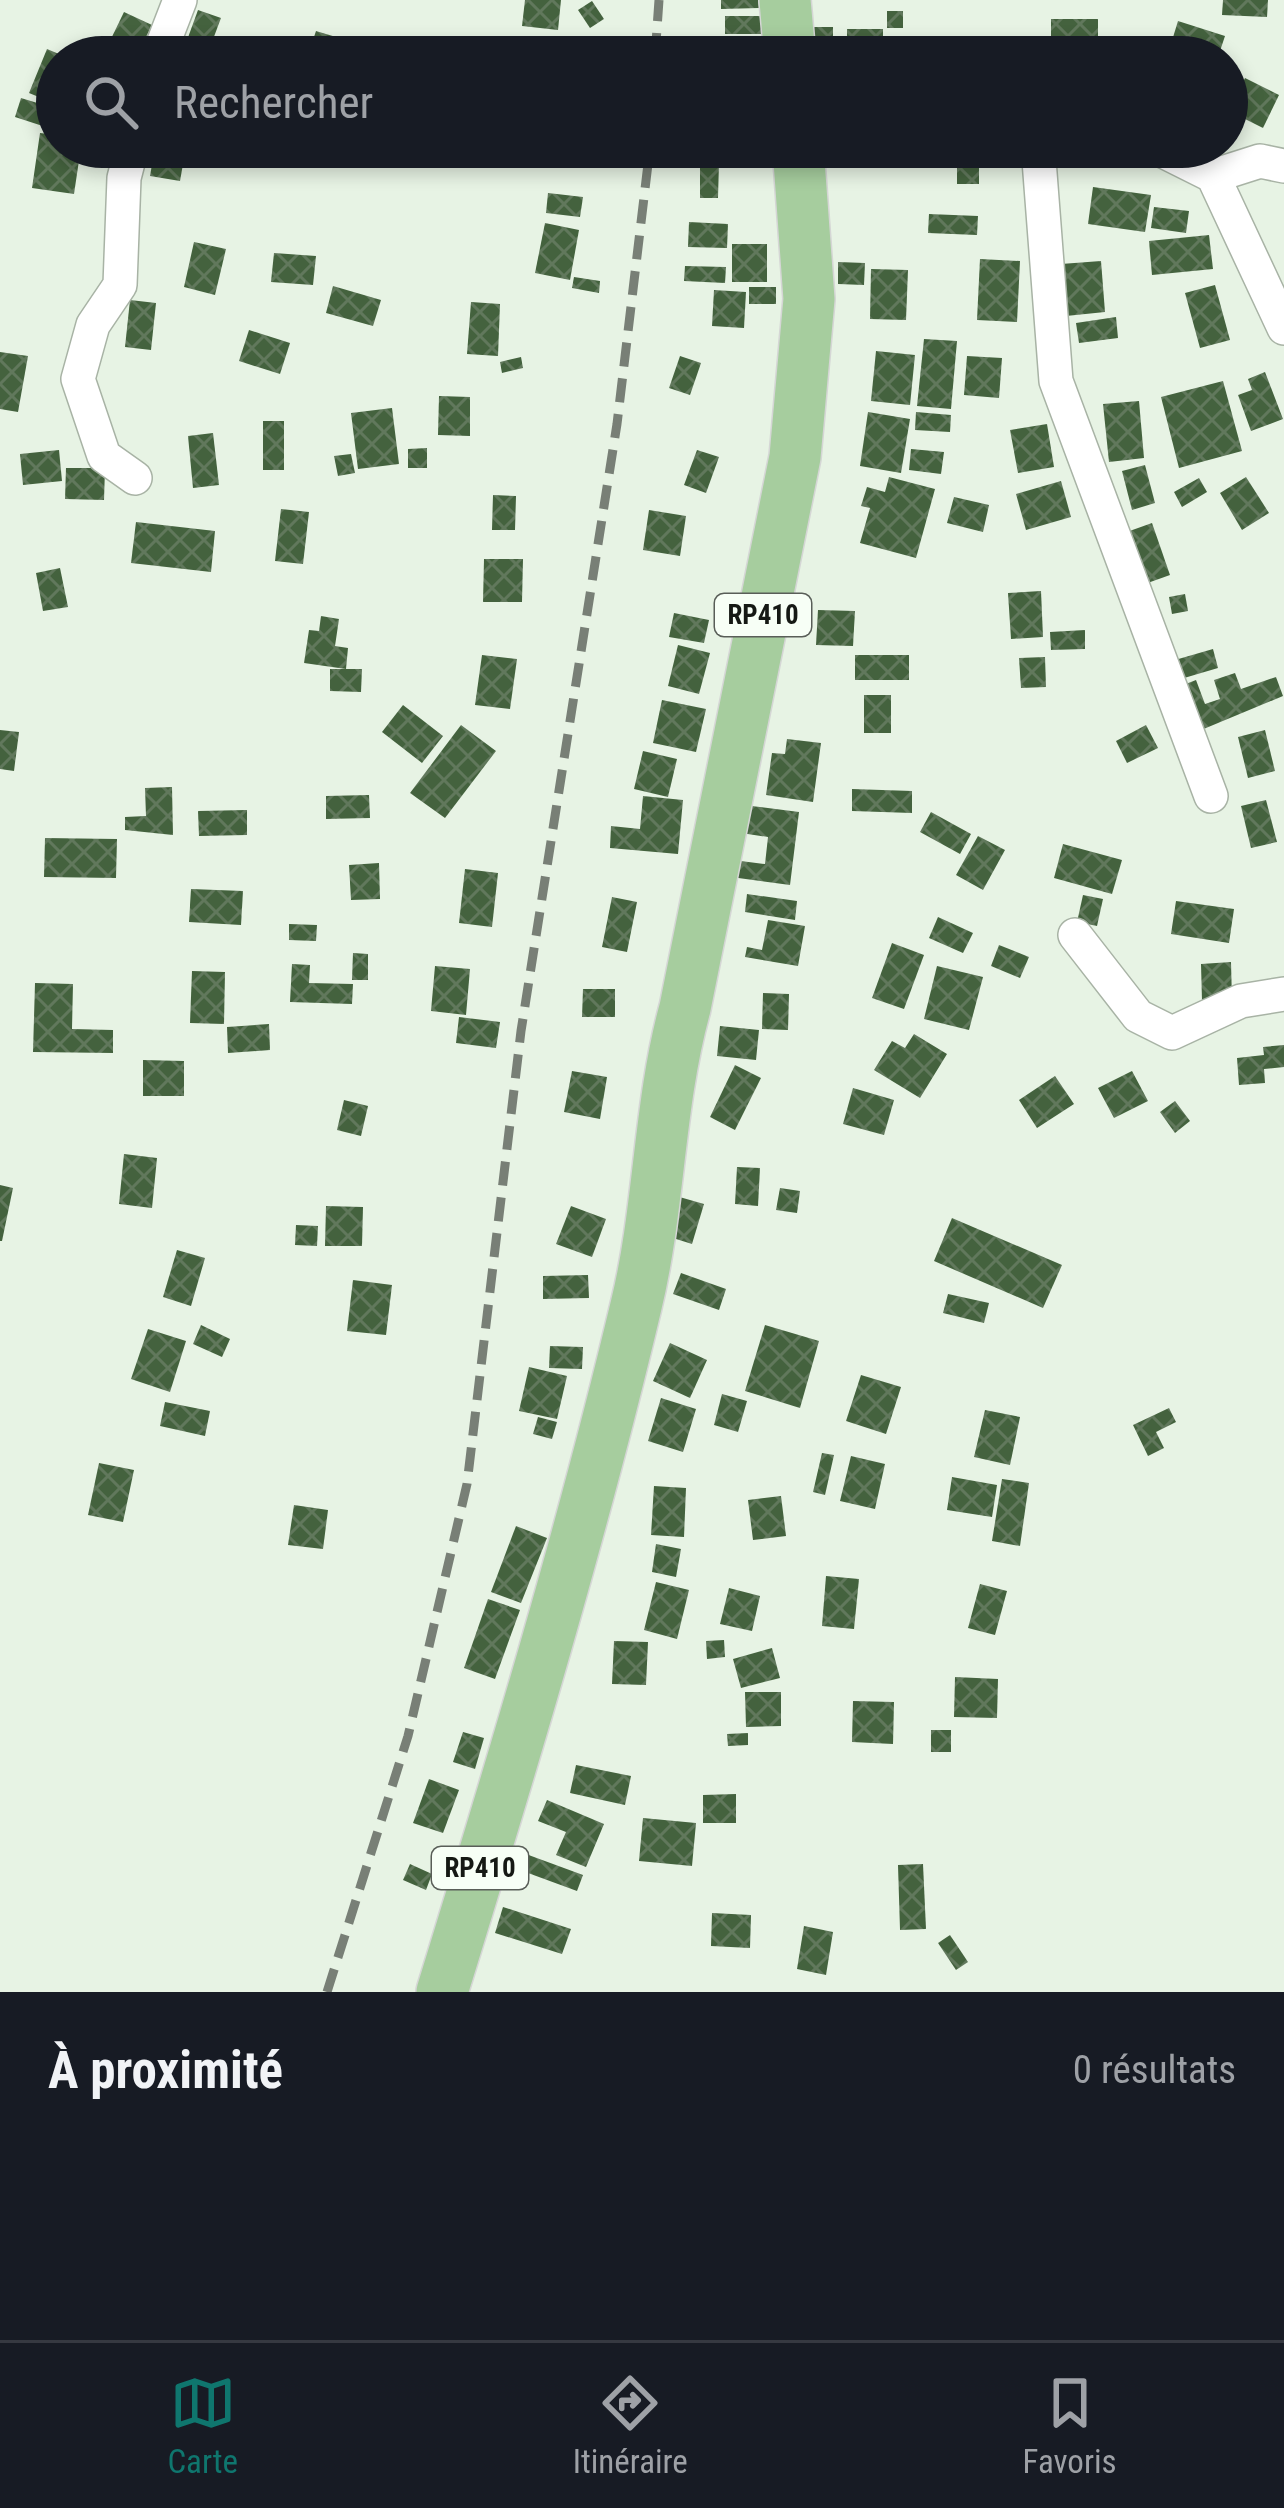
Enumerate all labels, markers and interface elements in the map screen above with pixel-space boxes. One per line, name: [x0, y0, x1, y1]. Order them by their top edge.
search box: [36, 36, 1248, 168]
icon: search: [78, 69, 144, 135]
text: Rechercher: [174, 76, 373, 129]
road number: RP410: [715, 594, 811, 636]
road number: RP410: [432, 1847, 528, 1889]
text: À proximité: [48, 2041, 283, 2100]
text: 0 résultats: [1073, 2047, 1236, 2093]
tab: Carte: [167, 2370, 238, 2481]
tab: Itinéraire: [573, 2370, 688, 2481]
tab: Favoris: [1023, 2370, 1117, 2481]

